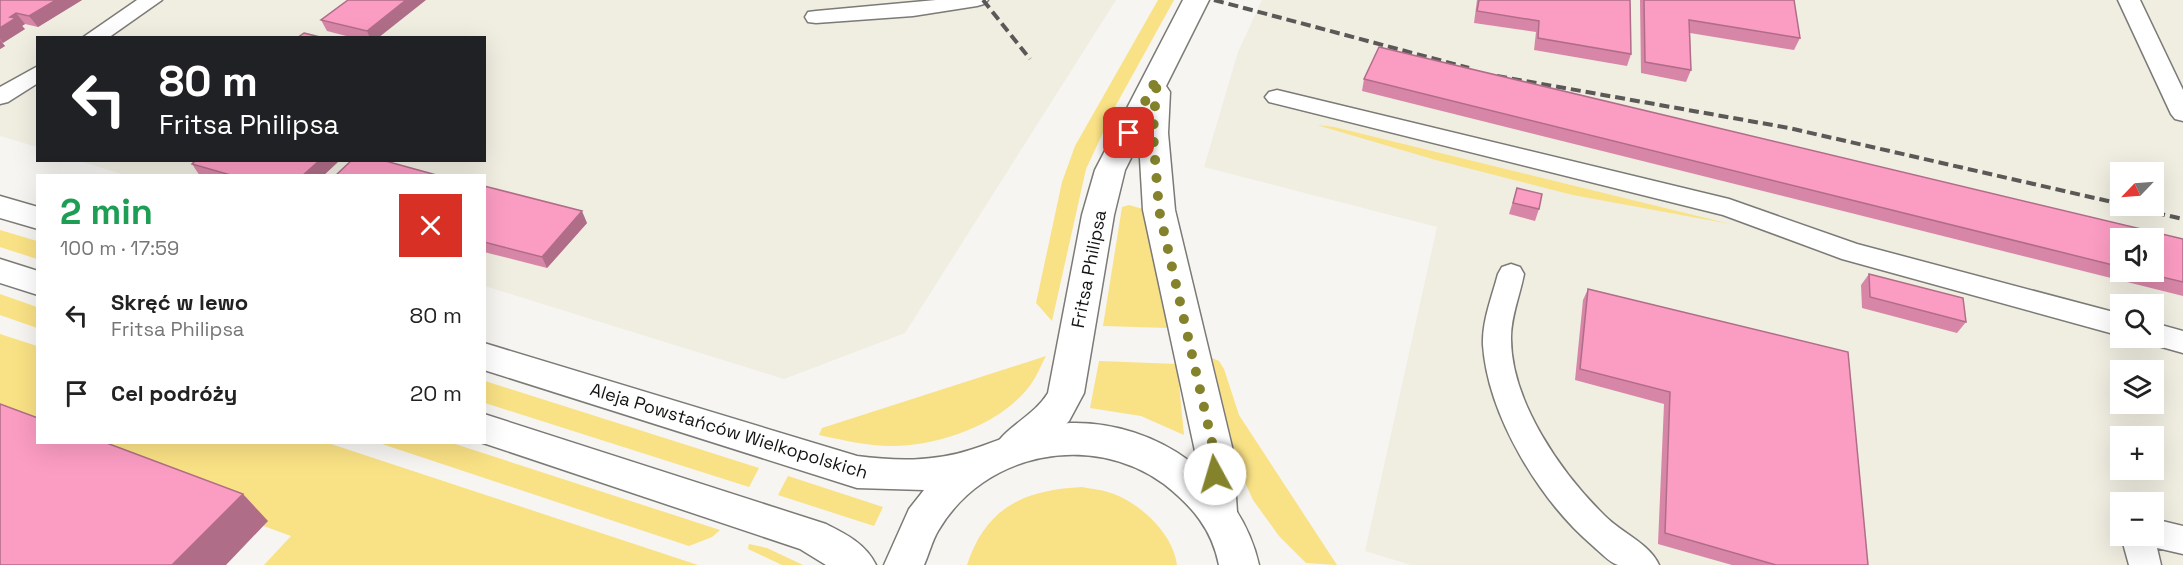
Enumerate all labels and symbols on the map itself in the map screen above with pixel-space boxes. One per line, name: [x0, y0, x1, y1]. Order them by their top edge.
pin: [1103, 107, 1154, 158]
north arrow: [2110, 162, 2164, 216]
street label: Fritsa Philipsa: [1066, 208, 1111, 330]
street label: Aleja Powstańców Wielkopolskich: [587, 377, 871, 484]
position arrow: [1183, 442, 1247, 506]

